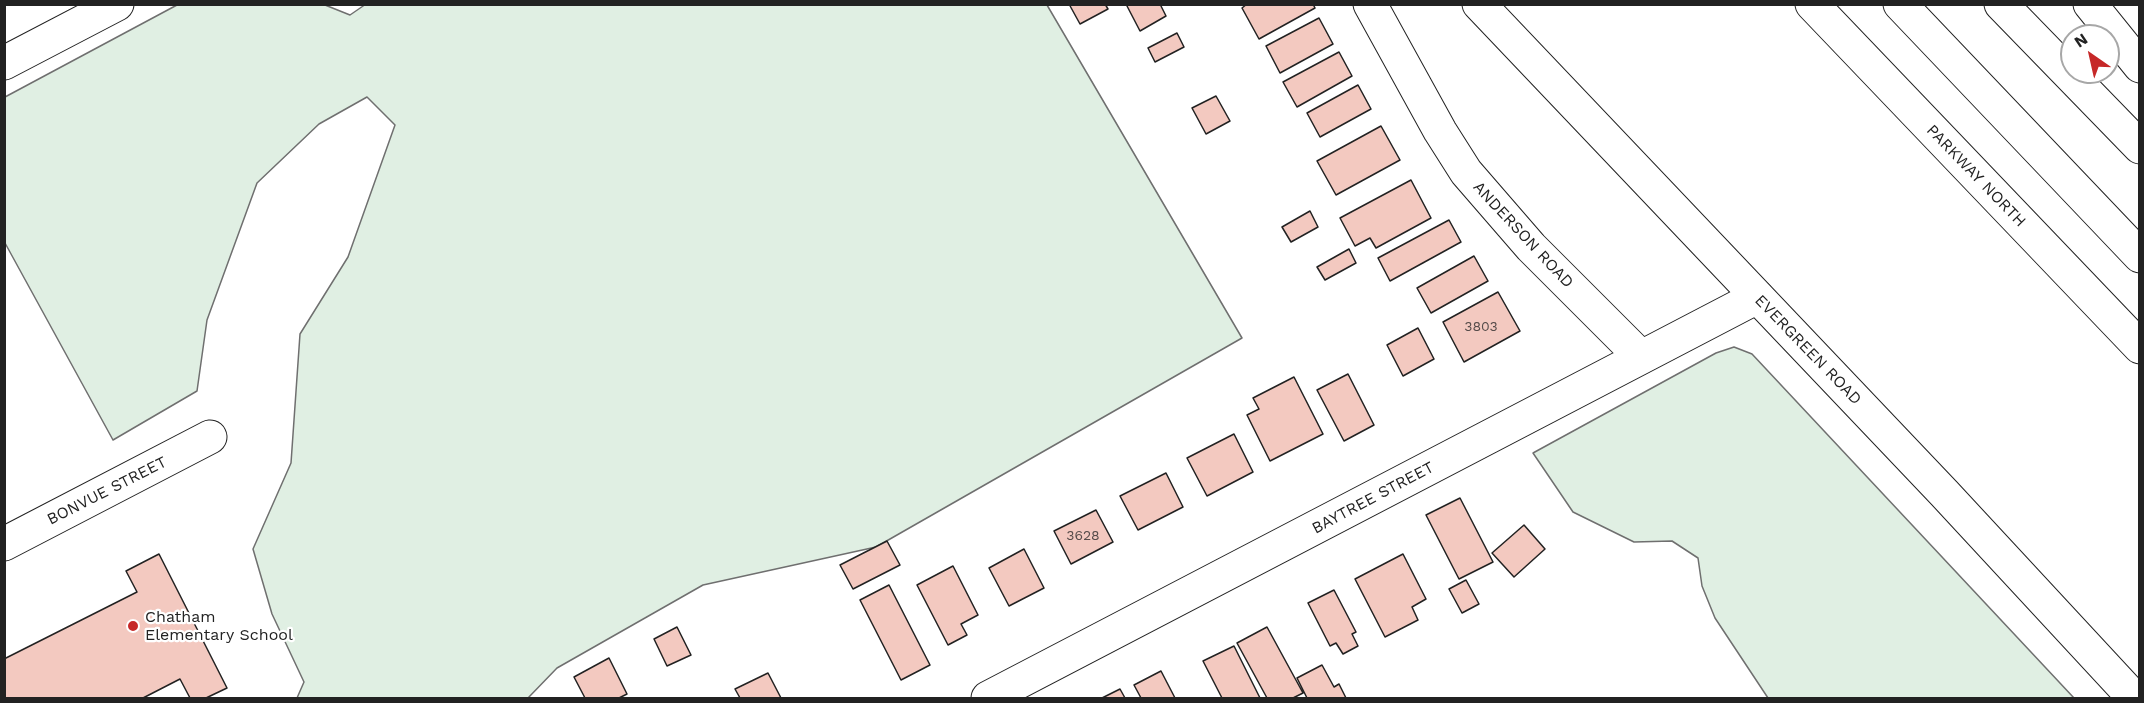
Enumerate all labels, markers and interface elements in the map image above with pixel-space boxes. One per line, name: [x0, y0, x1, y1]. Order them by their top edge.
north arrow: [2060, 24, 2120, 84]
text: N: [2071, 29, 2091, 52]
street label: PARKWAY NORTH: [1922, 121, 2030, 231]
street label: ANDERSON ROAD: [1469, 178, 1577, 292]
street label: EVERGREEN ROAD: [1751, 291, 1865, 409]
house number: 3803: [1464, 319, 1498, 335]
street label: BONVUE STREET: [44, 453, 170, 529]
street label: BAYTREE STREET: [1309, 458, 1437, 538]
house number: 3628: [1066, 528, 1100, 544]
place label: Chatham Elementary School: [145, 607, 293, 645]
marker: Chatham Elementary School: [126, 619, 140, 633]

